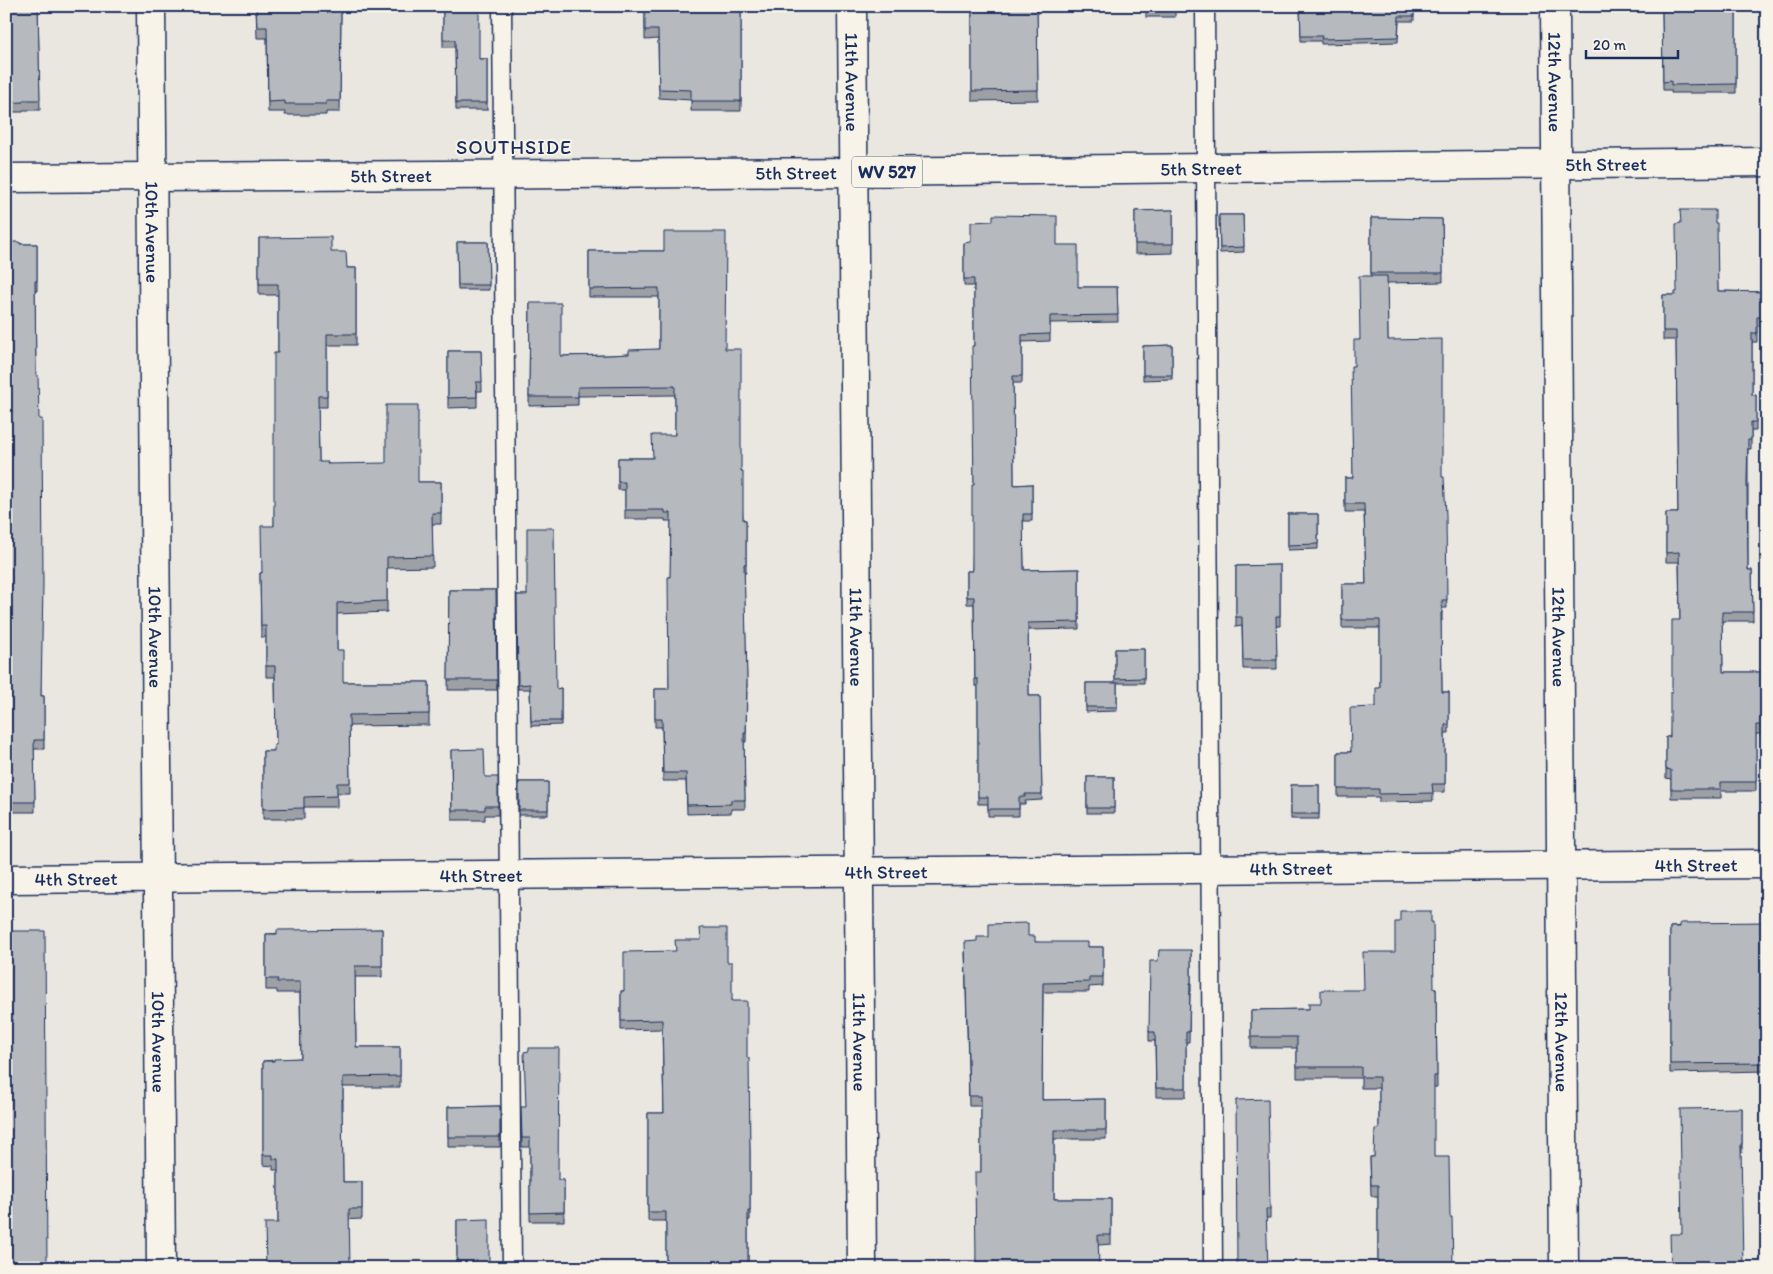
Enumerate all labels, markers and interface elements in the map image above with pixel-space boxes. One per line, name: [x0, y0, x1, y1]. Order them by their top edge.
scale bar: [1586, 28, 1678, 60]
street label: 11th Avenue: [840, 32, 864, 132]
street label: 12th Avenue: [1543, 32, 1567, 132]
text: 20 m: [1593, 36, 1627, 54]
district label: SOUTHSIDE: [456, 135, 572, 159]
street label: 5th Street: [1565, 152, 1647, 176]
road number: WV 527: [852, 156, 922, 188]
street label: 5th Street: [1160, 157, 1242, 181]
street label: 5th Street: [755, 161, 837, 185]
street label: 5th Street: [350, 164, 432, 188]
street label: 10th Avenue: [140, 181, 164, 283]
street label: 10th Avenue: [144, 586, 167, 688]
street label: 11th Avenue: [845, 587, 868, 687]
street label: 12th Avenue: [1547, 587, 1571, 687]
street label: 4th Street: [1654, 853, 1738, 877]
street label: 4th Street: [1249, 857, 1333, 880]
street label: 4th Street: [844, 860, 928, 884]
street label: 4th Street: [439, 864, 523, 887]
street label: 4th Street: [34, 867, 118, 891]
street label: 10th Avenue: [147, 991, 171, 1093]
street label: 11th Avenue: [848, 992, 872, 1092]
street label: 12th Avenue: [1550, 992, 1574, 1092]

